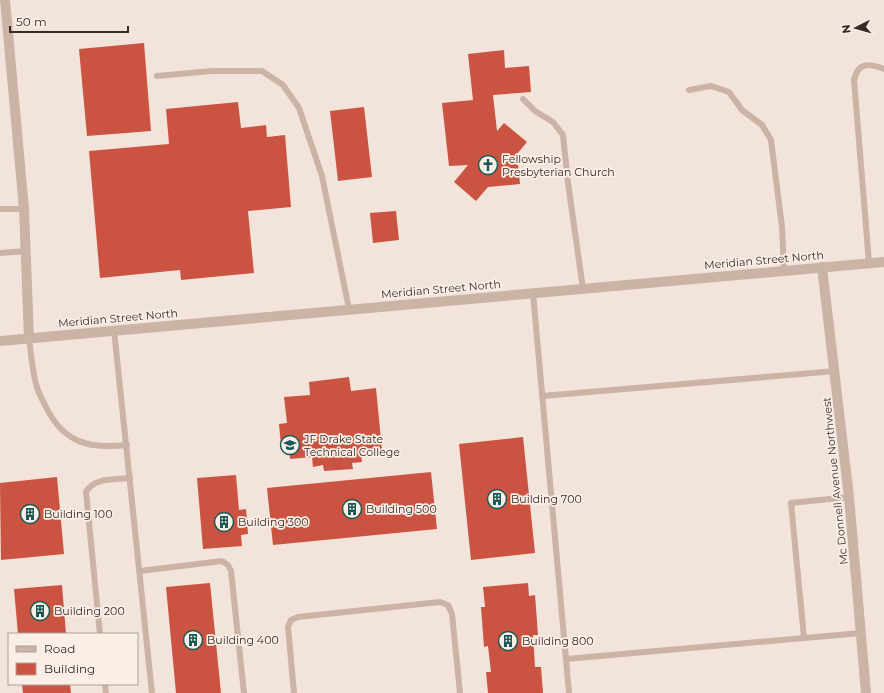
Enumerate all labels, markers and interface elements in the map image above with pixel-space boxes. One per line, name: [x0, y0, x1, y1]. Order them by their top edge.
scale bar: [10, 8, 128, 34]
north arrow: [836, 8, 876, 48]
text: 50 m: [16, 14, 47, 29]
text: N: [839, 24, 853, 34]
place label: Fellowship Presbyterian Church: [502, 152, 615, 179]
church icon: Fellowship Presbyterian Church: [477, 154, 499, 176]
street label: Meridian Street North: [704, 248, 824, 272]
street label: Meridian Street North: [381, 277, 501, 301]
street label: Meridian Street North: [58, 306, 178, 330]
street label: Mc Donnell Avenue Northwest: [819, 396, 851, 566]
place label: JF Drake State Technical College: [303, 432, 400, 459]
school or university icon: JF Drake State Technical College: [279, 434, 301, 456]
building icon: Building 700: [486, 488, 508, 510]
place label: Building 700: [511, 492, 582, 506]
building icon: Building 500: [341, 498, 363, 520]
place label: Building 500: [366, 502, 437, 516]
building icon: Building 100: [19, 503, 41, 525]
place label: Building 100: [44, 507, 112, 521]
building icon: Building 300: [213, 511, 235, 533]
place label: Building 300: [238, 515, 309, 529]
building icon: Building 200: [29, 600, 51, 622]
place label: Building 200: [54, 604, 125, 618]
building icon: Building 400: [182, 629, 204, 651]
building icon: Building 800: [497, 630, 519, 652]
legend: [8, 633, 138, 685]
place label: Building 400: [207, 633, 279, 647]
place label: Building 800: [522, 634, 593, 648]
text: Road: [44, 641, 75, 656]
text: Building: [44, 661, 95, 676]

